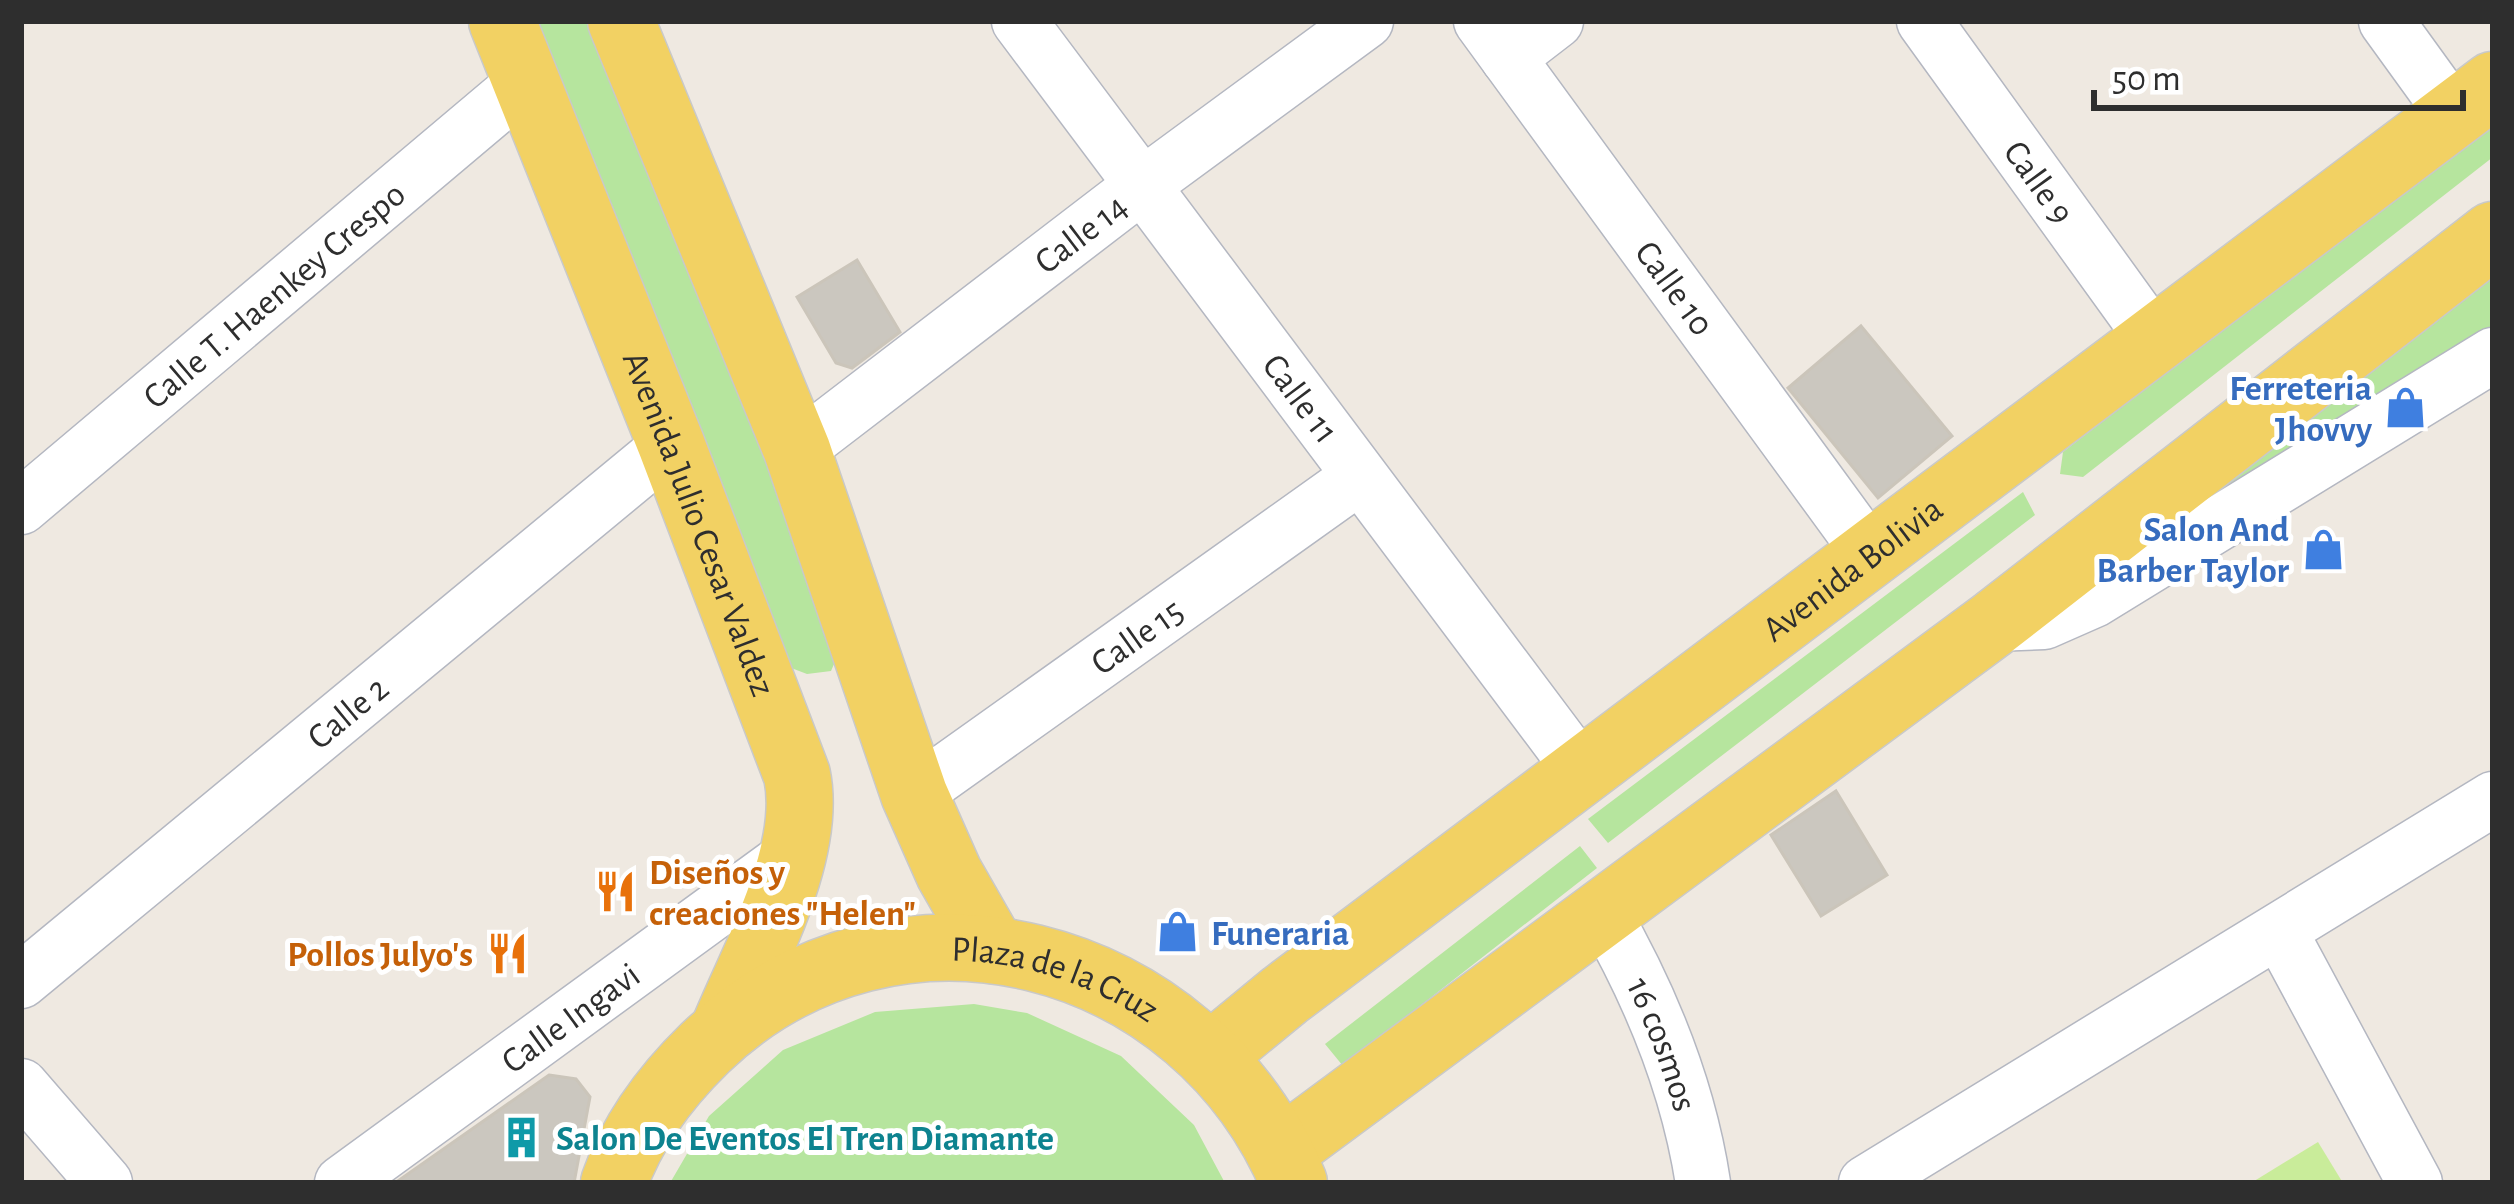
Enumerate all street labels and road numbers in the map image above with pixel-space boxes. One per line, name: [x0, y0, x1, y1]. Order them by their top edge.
street label: Calle 9: [1997, 135, 2080, 231]
street label: Calle T. Haenkey Crespo: [137, 176, 412, 416]
street label: Calle 14: [1029, 188, 1134, 281]
street label: Calle 10: [1628, 235, 1720, 343]
street label: Avenida Julio Cesar Valdez: [616, 346, 781, 701]
street label: Calle 11: [1255, 348, 1345, 450]
street label: Avenida Bolivia: [1756, 491, 1950, 649]
street label: Calle 15: [1085, 593, 1190, 682]
street label: Calle 2: [301, 670, 395, 756]
street label: Plaza de la Cruz: [951, 932, 1165, 1029]
street label: Calle Ingavi: [495, 957, 647, 1080]
street label: 16 cosmos: [1620, 972, 1703, 1115]

